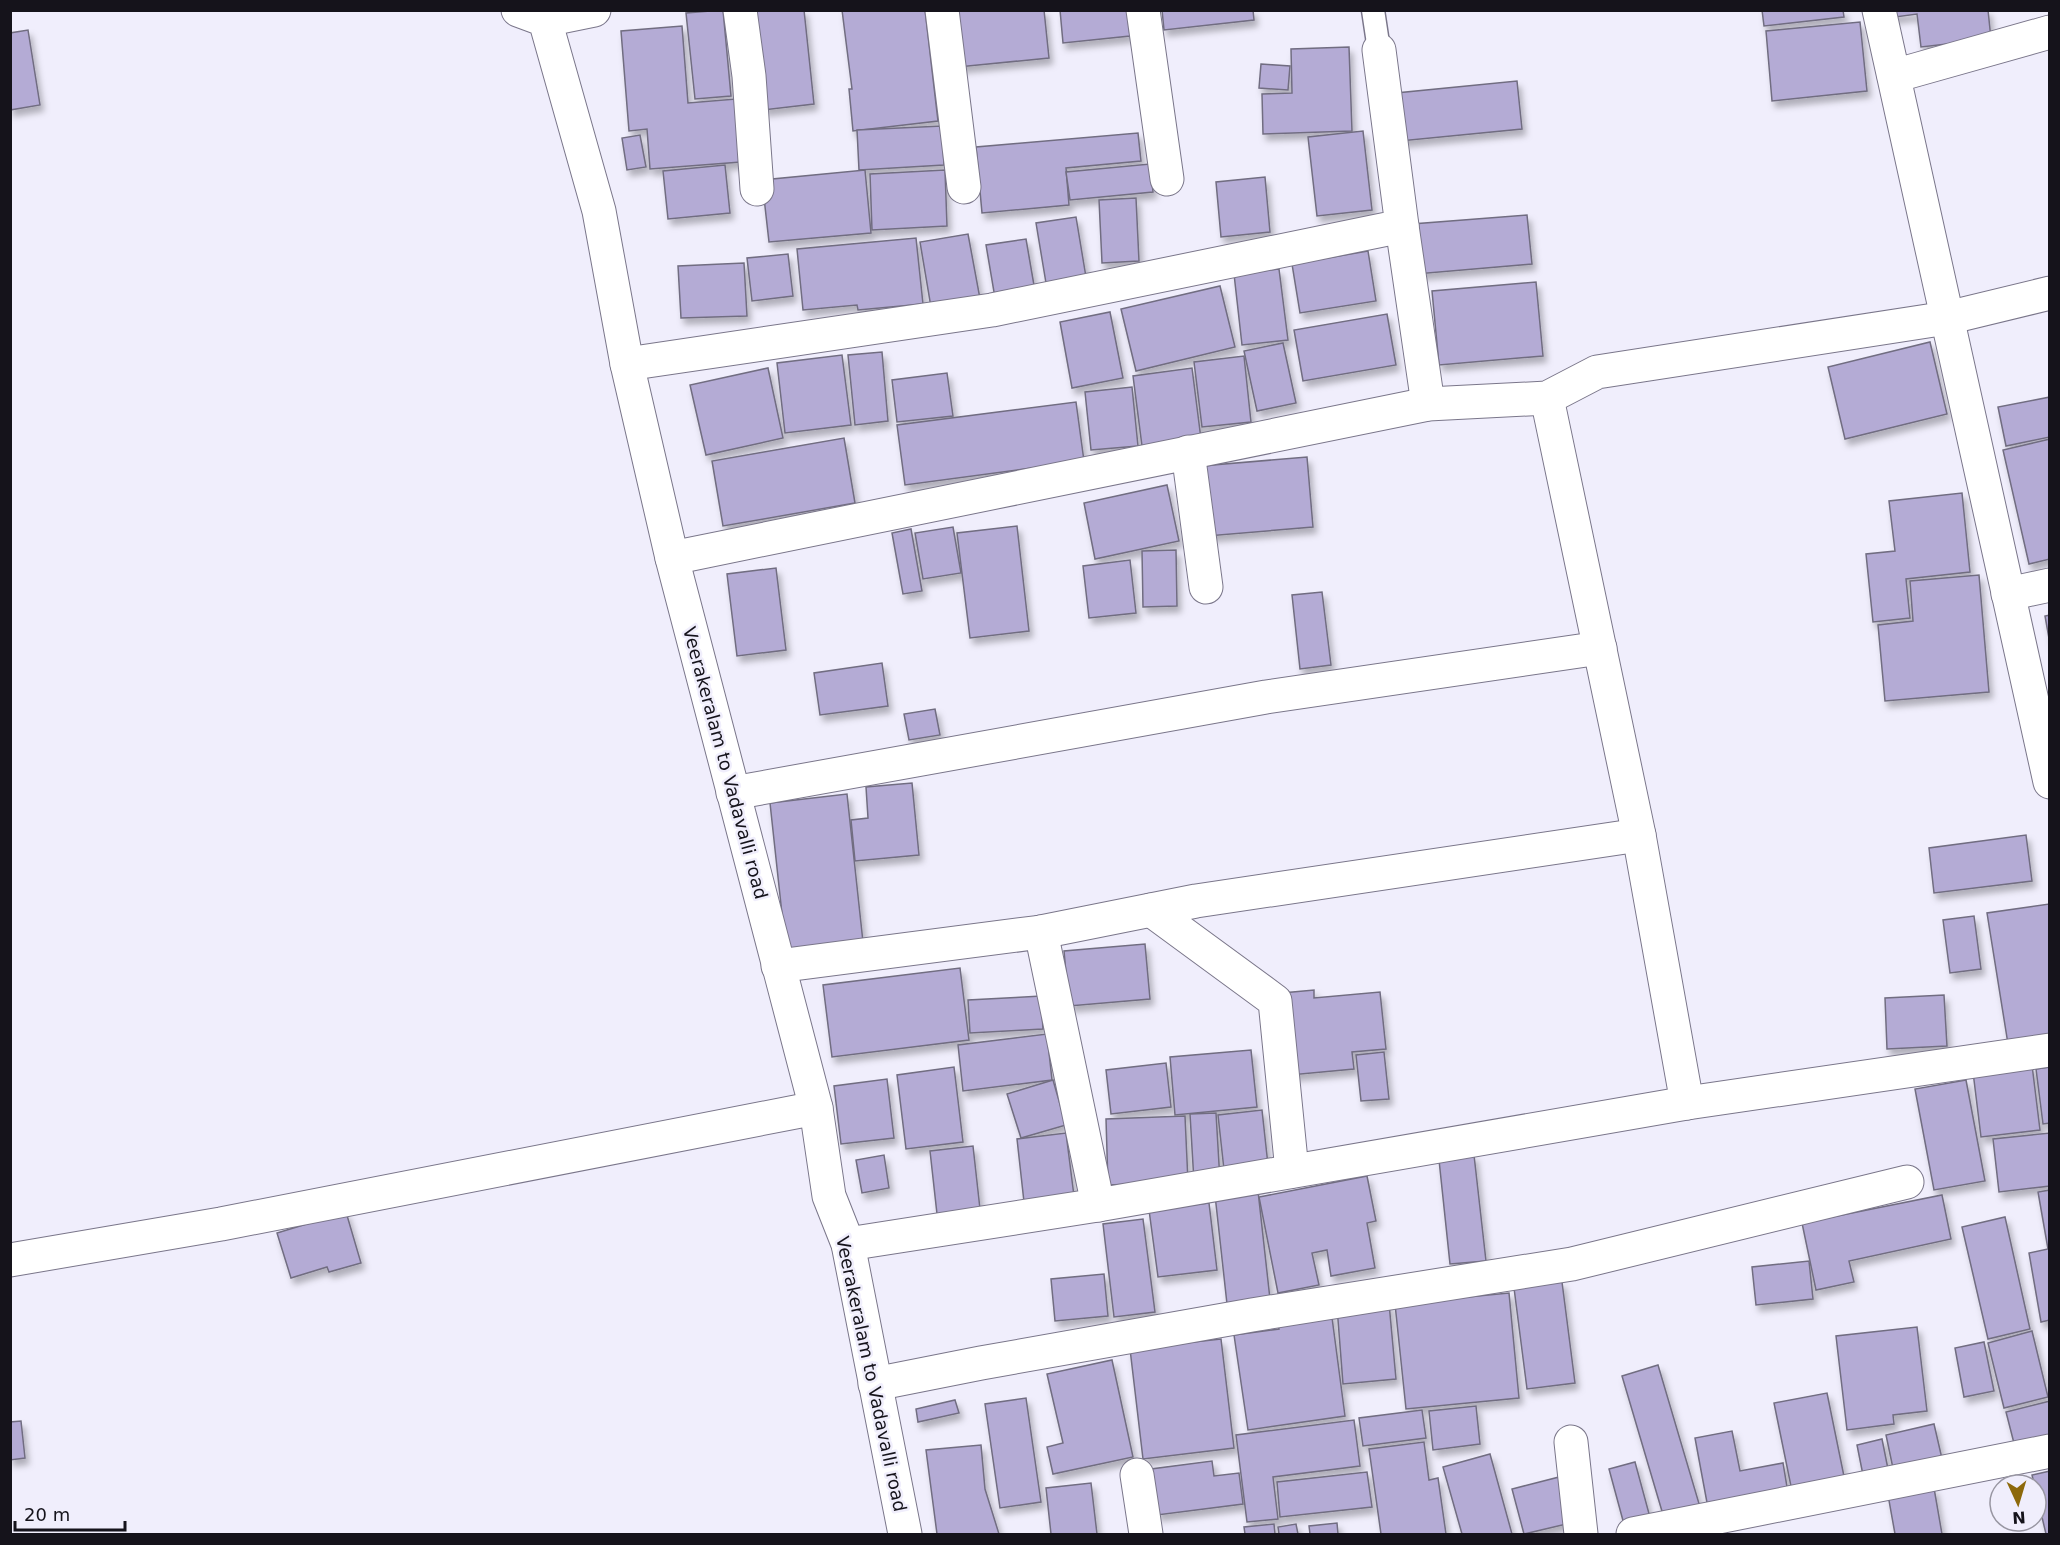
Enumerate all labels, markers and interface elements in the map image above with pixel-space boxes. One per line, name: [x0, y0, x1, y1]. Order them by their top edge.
street label: Veerakeralam to Vadavalli road: [679, 624, 772, 901]
street label: Veerakeralam to Vadavalli road: [832, 1234, 911, 1514]
north arrow: [1988, 1473, 2048, 1533]
scale bar: [15, 1494, 124, 1532]
text: 20 m: [24, 1504, 70, 1525]
text: N: [2012, 1508, 2026, 1527]

